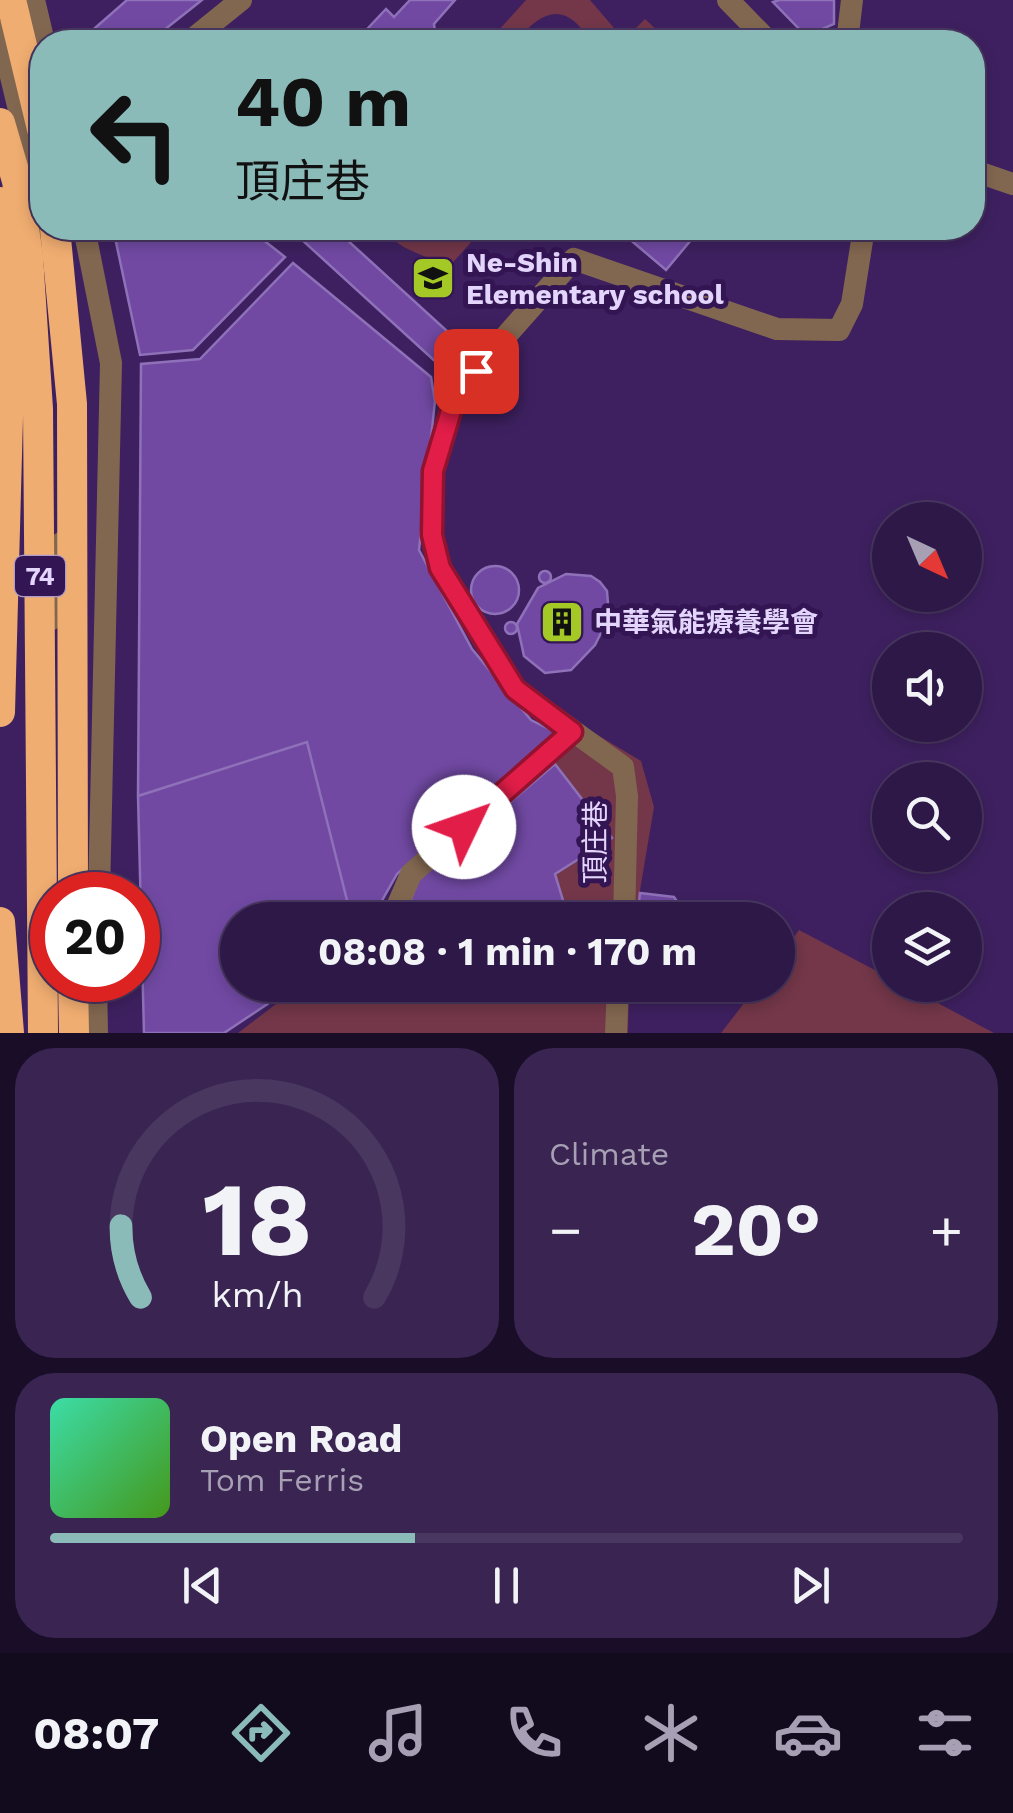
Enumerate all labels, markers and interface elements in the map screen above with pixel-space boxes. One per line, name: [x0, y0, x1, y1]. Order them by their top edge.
text: 40 m: [235, 61, 411, 143]
icon: left: [70, 70, 200, 200]
text: 頂庄巷: [235, 155, 370, 208]
place label: Ne-Shin Elementary school: [466, 246, 724, 311]
school or university icon: Ne-Shin Elementary school: [410, 255, 456, 301]
pin: [434, 329, 519, 414]
icon: arrive: [449, 344, 504, 399]
north arrow: [872, 502, 982, 612]
map controls: [872, 502, 982, 1002]
road number: 74: [15, 556, 65, 596]
building icon: 中華氣能療養學會: [539, 599, 585, 645]
place label: 中華氣能療養學會: [594, 606, 818, 639]
button: sound: [872, 632, 982, 742]
button: search: [872, 762, 982, 872]
position arrow: [412, 775, 516, 879]
street label: 頂庄巷: [579, 800, 612, 884]
speed limit sign: 20: [30, 872, 160, 1002]
button: layers: [872, 892, 982, 1002]
text: 08:08 · 1 min · 170 m: [318, 930, 697, 974]
text: Climate: [549, 1135, 669, 1173]
text: 18: [202, 1158, 312, 1280]
text: 20°: [691, 1185, 821, 1273]
text: −: [549, 1198, 582, 1262]
text: +: [930, 1198, 963, 1262]
text: km/h: [211, 1274, 303, 1316]
text: Open Road: [200, 1417, 402, 1461]
text: Tom Ferris: [200, 1461, 364, 1499]
icon: previous: [175, 1558, 230, 1613]
icon: pause: [479, 1558, 534, 1613]
icon: next: [783, 1558, 838, 1613]
icon: directions: [226, 1698, 296, 1768]
icon: music: [363, 1698, 433, 1768]
icon: phone: [499, 1698, 569, 1768]
icon: climate: [636, 1698, 706, 1768]
icon: car: [773, 1698, 843, 1768]
icon: filters: [910, 1698, 980, 1768]
text: 08:07: [33, 1707, 159, 1760]

